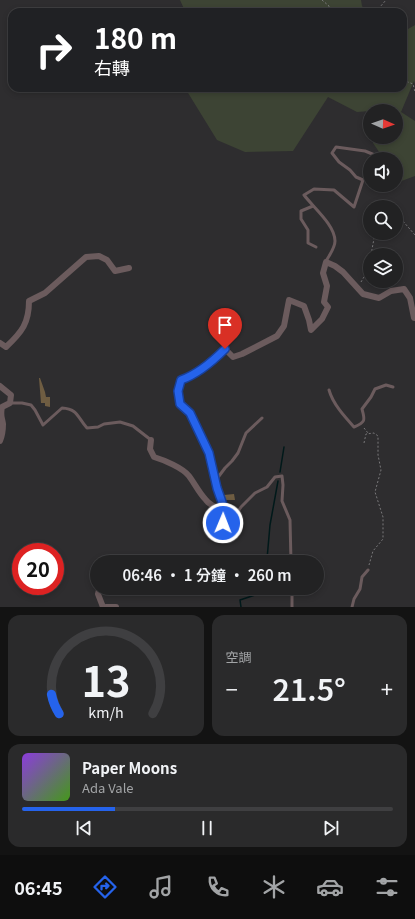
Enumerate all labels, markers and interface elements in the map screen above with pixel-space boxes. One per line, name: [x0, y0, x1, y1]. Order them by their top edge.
text: 180 m: [94, 17, 177, 57]
icon: right: [28, 24, 80, 76]
text: 右轉: [94, 54, 130, 80]
north arrow: [363, 104, 403, 144]
map controls: [363, 104, 403, 288]
button: sound: [363, 152, 403, 192]
button: search: [363, 200, 403, 240]
button: layers: [363, 248, 403, 288]
pin: [208, 308, 242, 349]
icon: arrive: [214, 314, 236, 336]
position arrow: [202, 502, 244, 544]
speed limit sign: 20: [12, 543, 64, 595]
text: 06:46 · 1 分鐘 · 260 m: [123, 564, 291, 585]
text: 空調: [226, 647, 252, 666]
text: 13: [81, 648, 130, 708]
text: 21.5°: [273, 666, 346, 710]
text: −: [226, 672, 238, 704]
text: +: [381, 672, 393, 704]
text: km/h: [88, 700, 123, 721]
text: Paper Moons: [82, 757, 177, 778]
text: Ada Vale: [82, 778, 134, 797]
icon: previous: [73, 817, 95, 839]
icon: pause: [196, 817, 218, 839]
icon: next: [320, 817, 342, 839]
icon: directions: [91, 873, 119, 901]
icon: music: [147, 873, 175, 901]
icon: phone: [204, 873, 232, 901]
icon: climate: [260, 873, 288, 901]
icon: car: [316, 873, 344, 901]
icon: filters: [373, 873, 401, 901]
text: 06:45: [14, 874, 63, 900]

